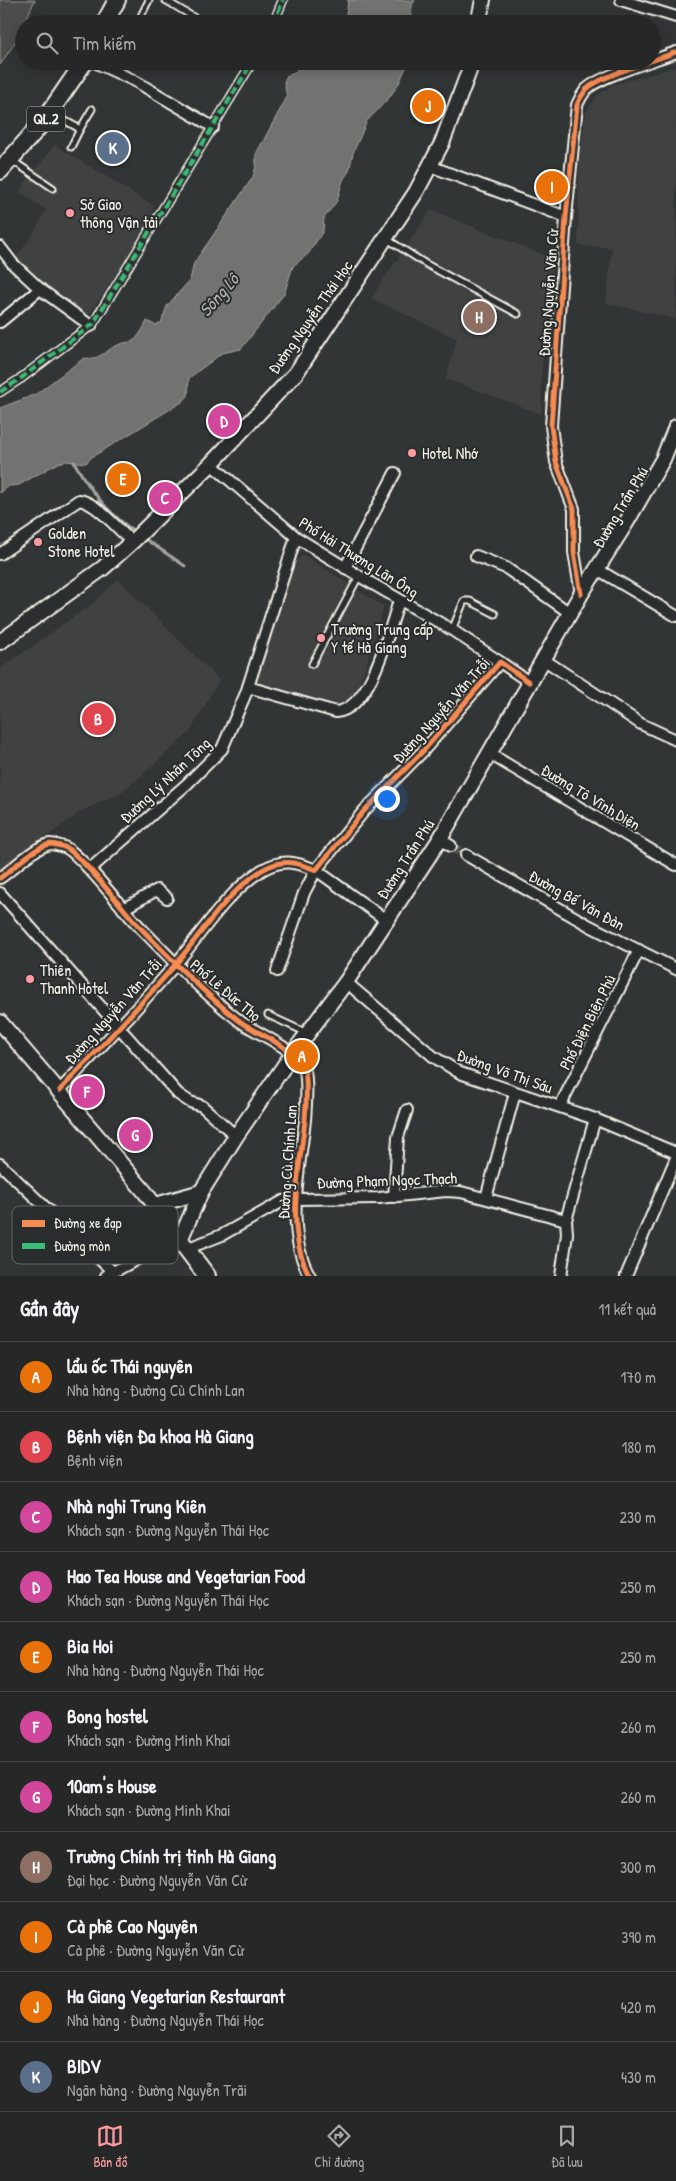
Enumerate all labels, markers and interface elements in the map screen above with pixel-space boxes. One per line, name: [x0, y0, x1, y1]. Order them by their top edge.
search box: [15, 15, 661, 70]
icon: search: [33, 29, 61, 57]
text: Tìm kiếm: [73, 30, 136, 56]
pin: J: [412, 87, 444, 125]
road number: QL.2: [27, 106, 65, 132]
pin: K: [97, 129, 129, 167]
pin: I: [536, 168, 568, 206]
place label: Sở Giao thông Vận tải: [80, 193, 158, 233]
marker: Sở Giao thông Vận tải: [64, 207, 76, 219]
street label: Đường Nguyễn Văn Cừ: [533, 227, 564, 357]
street label: Đường Nguyễn Thái Học: [263, 255, 358, 378]
water label: Sông Lô: [193, 266, 246, 322]
pin: H: [463, 298, 495, 336]
pin: D: [208, 402, 240, 440]
place label: Hotel Nhớ: [422, 442, 479, 464]
marker: Hotel Nhớ: [406, 447, 418, 459]
pin: E: [107, 460, 139, 498]
street label: Đường Trần Phú: [587, 462, 653, 552]
pin: C: [149, 479, 181, 517]
street label: Phố Hải Thượng Lãn Ông: [295, 511, 423, 603]
place label: Golden Stone Hotel: [48, 522, 115, 562]
marker: Golden Stone Hotel: [32, 536, 44, 548]
place label: Trường Trung cấp Y tế Hà Giang: [331, 618, 433, 658]
marker: Trường Trung cấp Y tế Hà Giang: [315, 632, 327, 644]
street label: Đường Nguyễn Văn Trỗi: [387, 652, 495, 768]
pin: B: [82, 700, 114, 738]
street label: Đường Lý Nhân Tông: [115, 732, 215, 828]
street label: Đường Tô Vĩnh Diện: [537, 759, 645, 835]
your location: [374, 786, 400, 812]
street label: Đường Trần Phú: [371, 814, 439, 903]
street label: Đường Bế Văn Đàn: [525, 865, 629, 935]
street label: Đường Nguyễn Văn Trỗi: [59, 953, 167, 1069]
street label: Phố Lê Đức Thọ: [186, 954, 267, 1027]
place label: Thiên Thanh Hotel: [40, 959, 109, 999]
street label: Phố Điện Biên Phủ: [554, 970, 621, 1073]
marker: Thiên Thanh Hotel: [24, 973, 36, 985]
pin: A: [286, 1037, 318, 1075]
street label: Đường Võ Thị Sáu: [454, 1044, 556, 1099]
pin: F: [71, 1073, 103, 1111]
street label: Đường Cù Chính Lan: [272, 1104, 302, 1220]
pin: G: [119, 1116, 151, 1154]
street label: Đường Phạm Ngọc Thạch: [317, 1167, 458, 1193]
legend: [12, 1206, 178, 1264]
text: Đường xe đạp: [54, 1213, 122, 1233]
text: Đường mòn: [54, 1236, 110, 1256]
text: Gần đây: [20, 1294, 79, 1323]
text: 11 kết quả: [598, 1298, 656, 1320]
text: lẩu ốc Thái nguyên: [67, 1353, 193, 1379]
text: A: [32, 1366, 40, 1388]
text: 170 m: [621, 1366, 656, 1388]
text: Nhà hàng · Đường Cù Chính Lan: [67, 1379, 245, 1401]
text: Bệnh viện Đa khoa Hà Giang: [67, 1423, 254, 1449]
text: B: [32, 1436, 40, 1458]
text: 180 m: [622, 1436, 656, 1458]
text: Bệnh viện: [67, 1449, 123, 1471]
text: Nhà nghỉ Trung Kiên: [67, 1493, 206, 1519]
text: C: [32, 1506, 40, 1528]
text: 230 m: [620, 1506, 656, 1528]
text: Khách sạn · Đường Nguyễn Thái Học: [67, 1519, 269, 1541]
text: Hao Tea House and Vegetarian Food: [67, 1563, 305, 1589]
text: D: [32, 1576, 40, 1598]
text: 250 m: [620, 1576, 656, 1598]
text: Khách sạn · Đường Nguyễn Thái Học: [67, 1589, 269, 1611]
text: Bia Hoi: [67, 1633, 114, 1659]
text: E: [32, 1646, 40, 1668]
text: 250 m: [620, 1646, 656, 1668]
text: Nhà hàng · Đường Nguyễn Thái Học: [67, 1659, 264, 1681]
text: Bong hostel: [67, 1703, 148, 1729]
text: F: [33, 1716, 39, 1738]
text: 260 m: [620, 1716, 656, 1738]
text: Khách sạn · Đường Minh Khai: [67, 1729, 231, 1751]
text: 10am's House: [67, 1773, 157, 1799]
text: G: [32, 1786, 40, 1808]
text: 260 m: [620, 1786, 656, 1808]
text: Khách sạn · Đường Minh Khai: [67, 1799, 231, 1821]
text: Trường Chính trị tỉnh Hà Giang: [67, 1843, 276, 1869]
text: H: [32, 1856, 40, 1878]
text: 300 m: [620, 1856, 656, 1878]
text: Đại học · Đường Nguyễn Văn Cừ: [67, 1869, 246, 1891]
text: Cà phê Cao Nguyên: [67, 1913, 198, 1939]
text: I: [34, 1926, 38, 1948]
text: 390 m: [621, 1926, 656, 1948]
text: Cà phê · Đường Nguyễn Văn Cừ: [67, 1939, 243, 1961]
text: Ha Giang Vegetarian Restaurant: [67, 1983, 285, 2009]
text: J: [33, 1996, 39, 2018]
text: 420 m: [621, 1996, 656, 2018]
text: Nhà hàng · Đường Nguyễn Thái Học: [67, 2009, 264, 2031]
text: BIDV: [67, 2053, 101, 2079]
text: K: [32, 2066, 40, 2088]
text: 430 m: [621, 2066, 656, 2088]
text: Ngân hàng · Đường Nguyễn Trãi: [67, 2079, 247, 2101]
tab: Bản đồ: [93, 2122, 128, 2171]
tab: Chỉ đường: [314, 2122, 364, 2171]
tab: Đã lưu: [551, 2122, 583, 2171]

